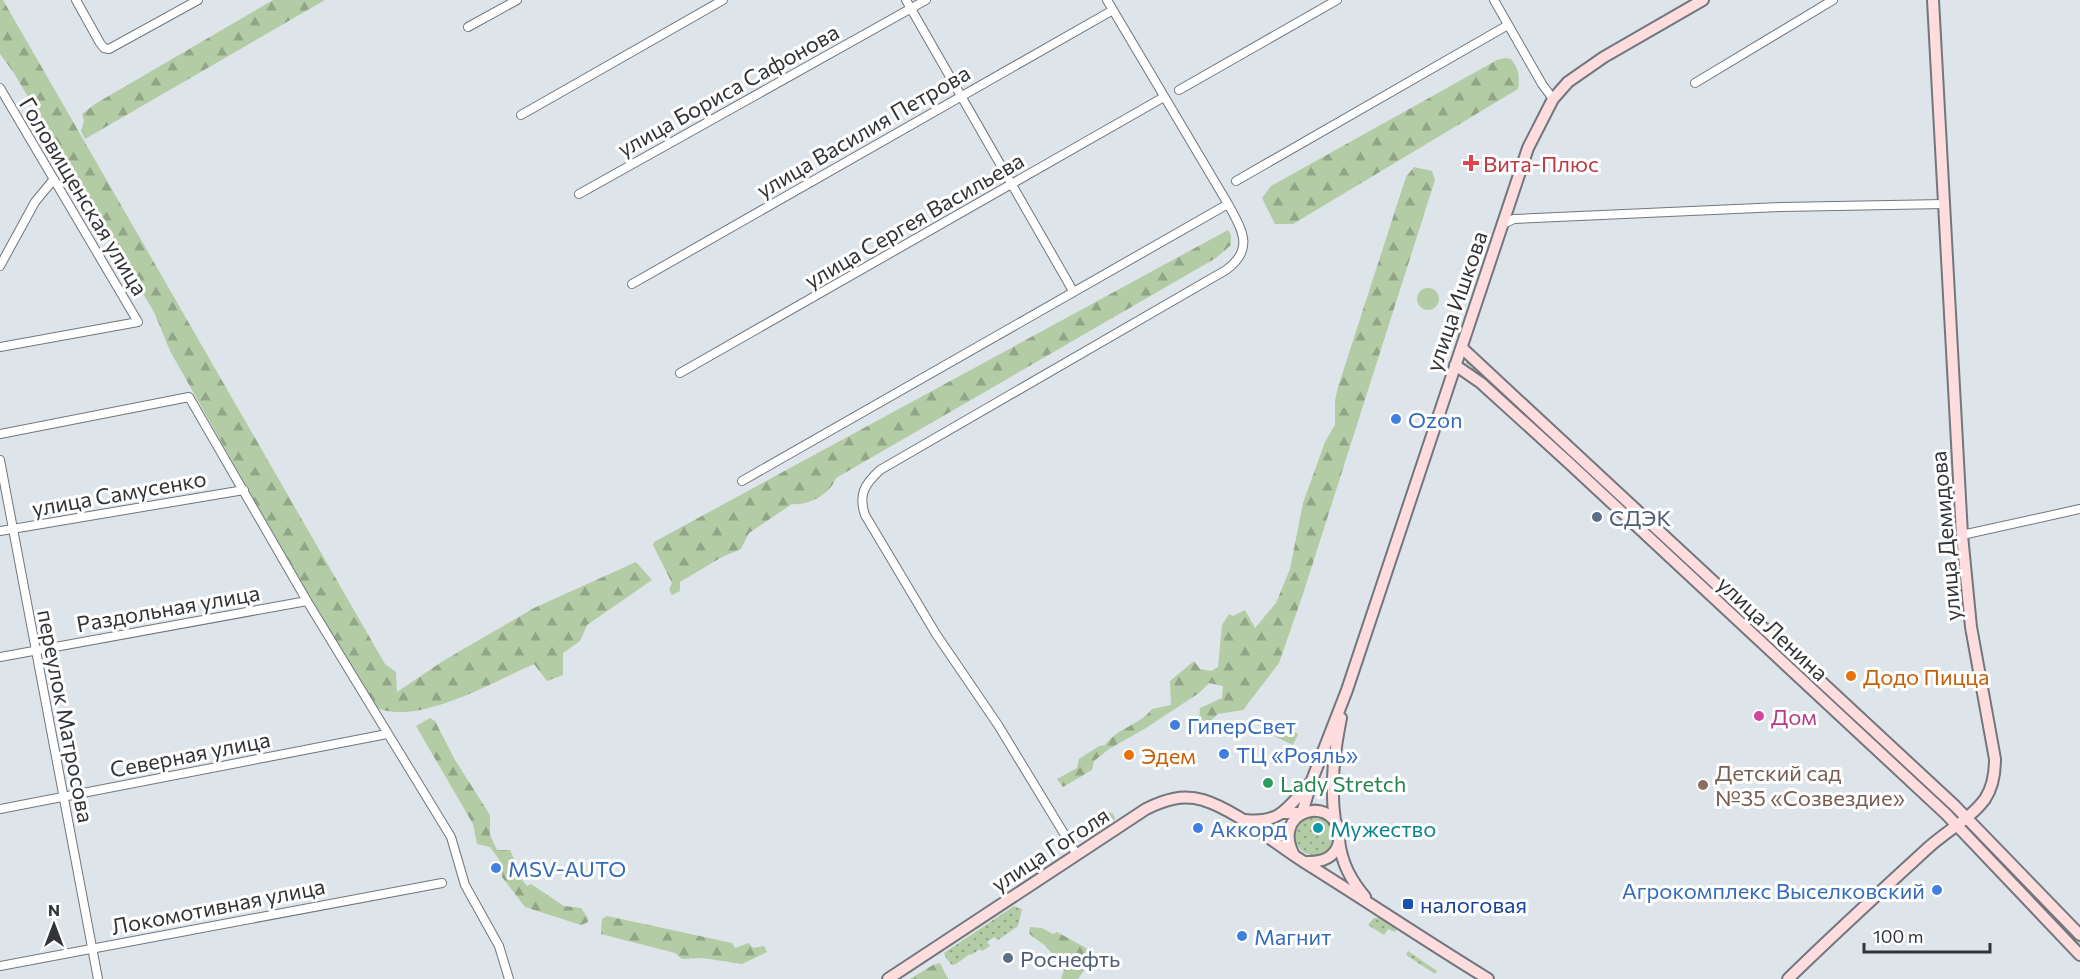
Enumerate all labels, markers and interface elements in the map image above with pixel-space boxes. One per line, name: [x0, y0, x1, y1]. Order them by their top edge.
street label: улица Бориса Сафонова: [613, 18, 843, 162]
street label: улица Василия Петрова: [751, 59, 975, 203]
street label: Головищенская улица: [14, 92, 154, 300]
street label: улица Сергея Васильева: [800, 146, 1028, 294]
place label: Вита-Плюс: [1483, 150, 1599, 177]
marker: Вита-Плюс: [1464, 156, 1478, 170]
street label: улица Ишкова: [1419, 227, 1493, 375]
place label: Ozon: [1408, 406, 1463, 433]
marker: Ozon: [1389, 412, 1403, 426]
street label: улица Демидова: [1924, 450, 1966, 622]
street label: улица Самусенко: [30, 464, 208, 522]
place label: СДЭК: [1609, 504, 1671, 531]
marker: СДЭК: [1590, 510, 1604, 524]
street label: улица Ленина: [1712, 570, 1834, 686]
street label: Раздольная улица: [74, 579, 262, 637]
street label: переулок Матросова: [32, 607, 100, 825]
place label: Додо Пицца: [1863, 663, 1990, 690]
marker: Додо Пицца: [1844, 669, 1858, 683]
place label: Дом: [1771, 703, 1817, 730]
marker: Дом: [1752, 709, 1766, 723]
place label: ГиперСвет: [1187, 712, 1296, 739]
marker: ГиперСвет: [1168, 718, 1182, 732]
street label: Северная улица: [108, 725, 272, 783]
place label: ТЦ «Рояль»: [1236, 741, 1358, 768]
place label: Эдем: [1141, 742, 1196, 769]
marker: ТЦ «Рояль»: [1217, 747, 1231, 761]
marker: Эдем: [1122, 748, 1136, 762]
place label: Детский сад №35 «Созвездие»: [1715, 759, 1905, 811]
place label: Lady Stretch: [1280, 770, 1406, 797]
marker: Lady Stretch: [1261, 776, 1275, 790]
marker: Детский сад №35 «Созвездие»: [1696, 778, 1710, 792]
street label: улица Гоголя: [986, 801, 1114, 897]
place label: Аккорд: [1210, 815, 1287, 842]
place label: Мужество: [1330, 815, 1436, 842]
marker: Аккорд: [1191, 821, 1205, 835]
marker: Мужество: [1311, 821, 1325, 835]
place label: MSV-AUTO: [508, 855, 626, 882]
marker: MSV-AUTO: [489, 861, 503, 875]
street label: Локомотивная улица: [109, 872, 327, 940]
place label: Агрокомплекс Выселковский: [1622, 877, 1925, 904]
marker: Агрокомплекс Выселковский: [1930, 883, 1944, 897]
place label: налоговая: [1420, 891, 1527, 918]
north arrow: [24, 895, 84, 955]
marker: налоговая: [1401, 897, 1415, 911]
text: N: [48, 900, 60, 919]
scale bar: [1864, 916, 1990, 954]
place label: Магнит: [1254, 923, 1331, 950]
text: 100 m: [1873, 925, 1923, 947]
marker: Магнит: [1235, 929, 1249, 943]
place label: Роснефть: [1020, 945, 1120, 972]
marker: Роснефть: [1001, 951, 1015, 965]

